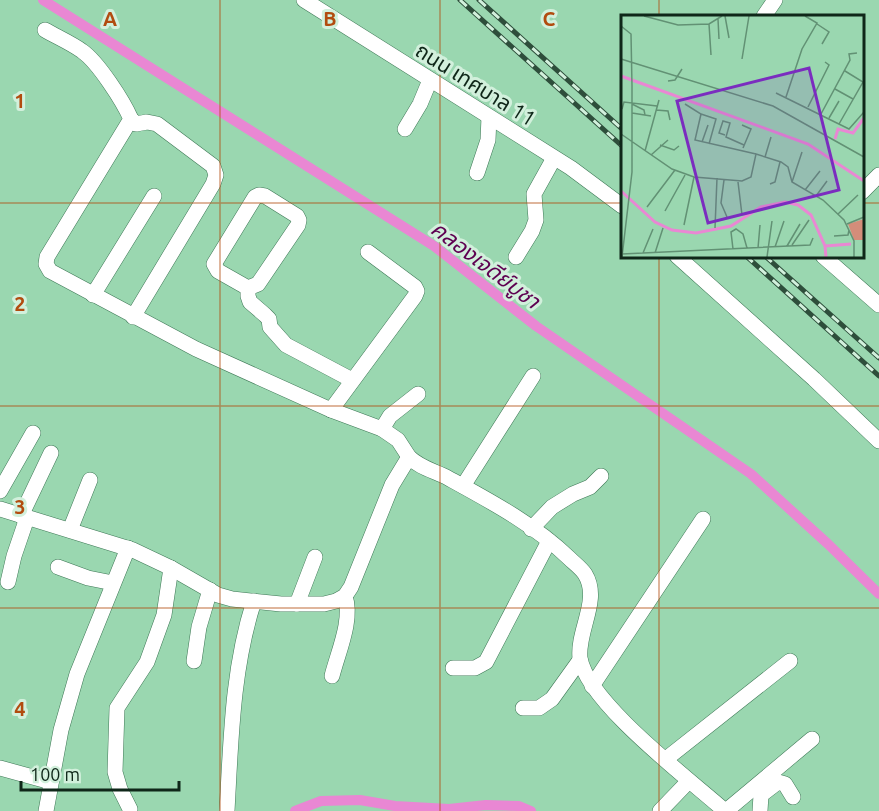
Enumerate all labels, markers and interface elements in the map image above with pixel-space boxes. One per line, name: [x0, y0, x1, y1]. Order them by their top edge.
text: A: [103, 7, 117, 30]
text: B: [323, 7, 337, 30]
text: C: [543, 7, 556, 30]
inset map: [621, 15, 864, 258]
street label: ถนน เทศบาล 11: [412, 38, 540, 130]
text: 1: [14, 89, 26, 112]
water label: คลองเจดีย์บูชา: [426, 215, 546, 315]
text: 2: [14, 292, 26, 315]
text: 3: [14, 495, 26, 518]
text: 4: [14, 697, 26, 720]
scale bar: [21, 754, 178, 792]
text: 100 m: [30, 764, 80, 784]

